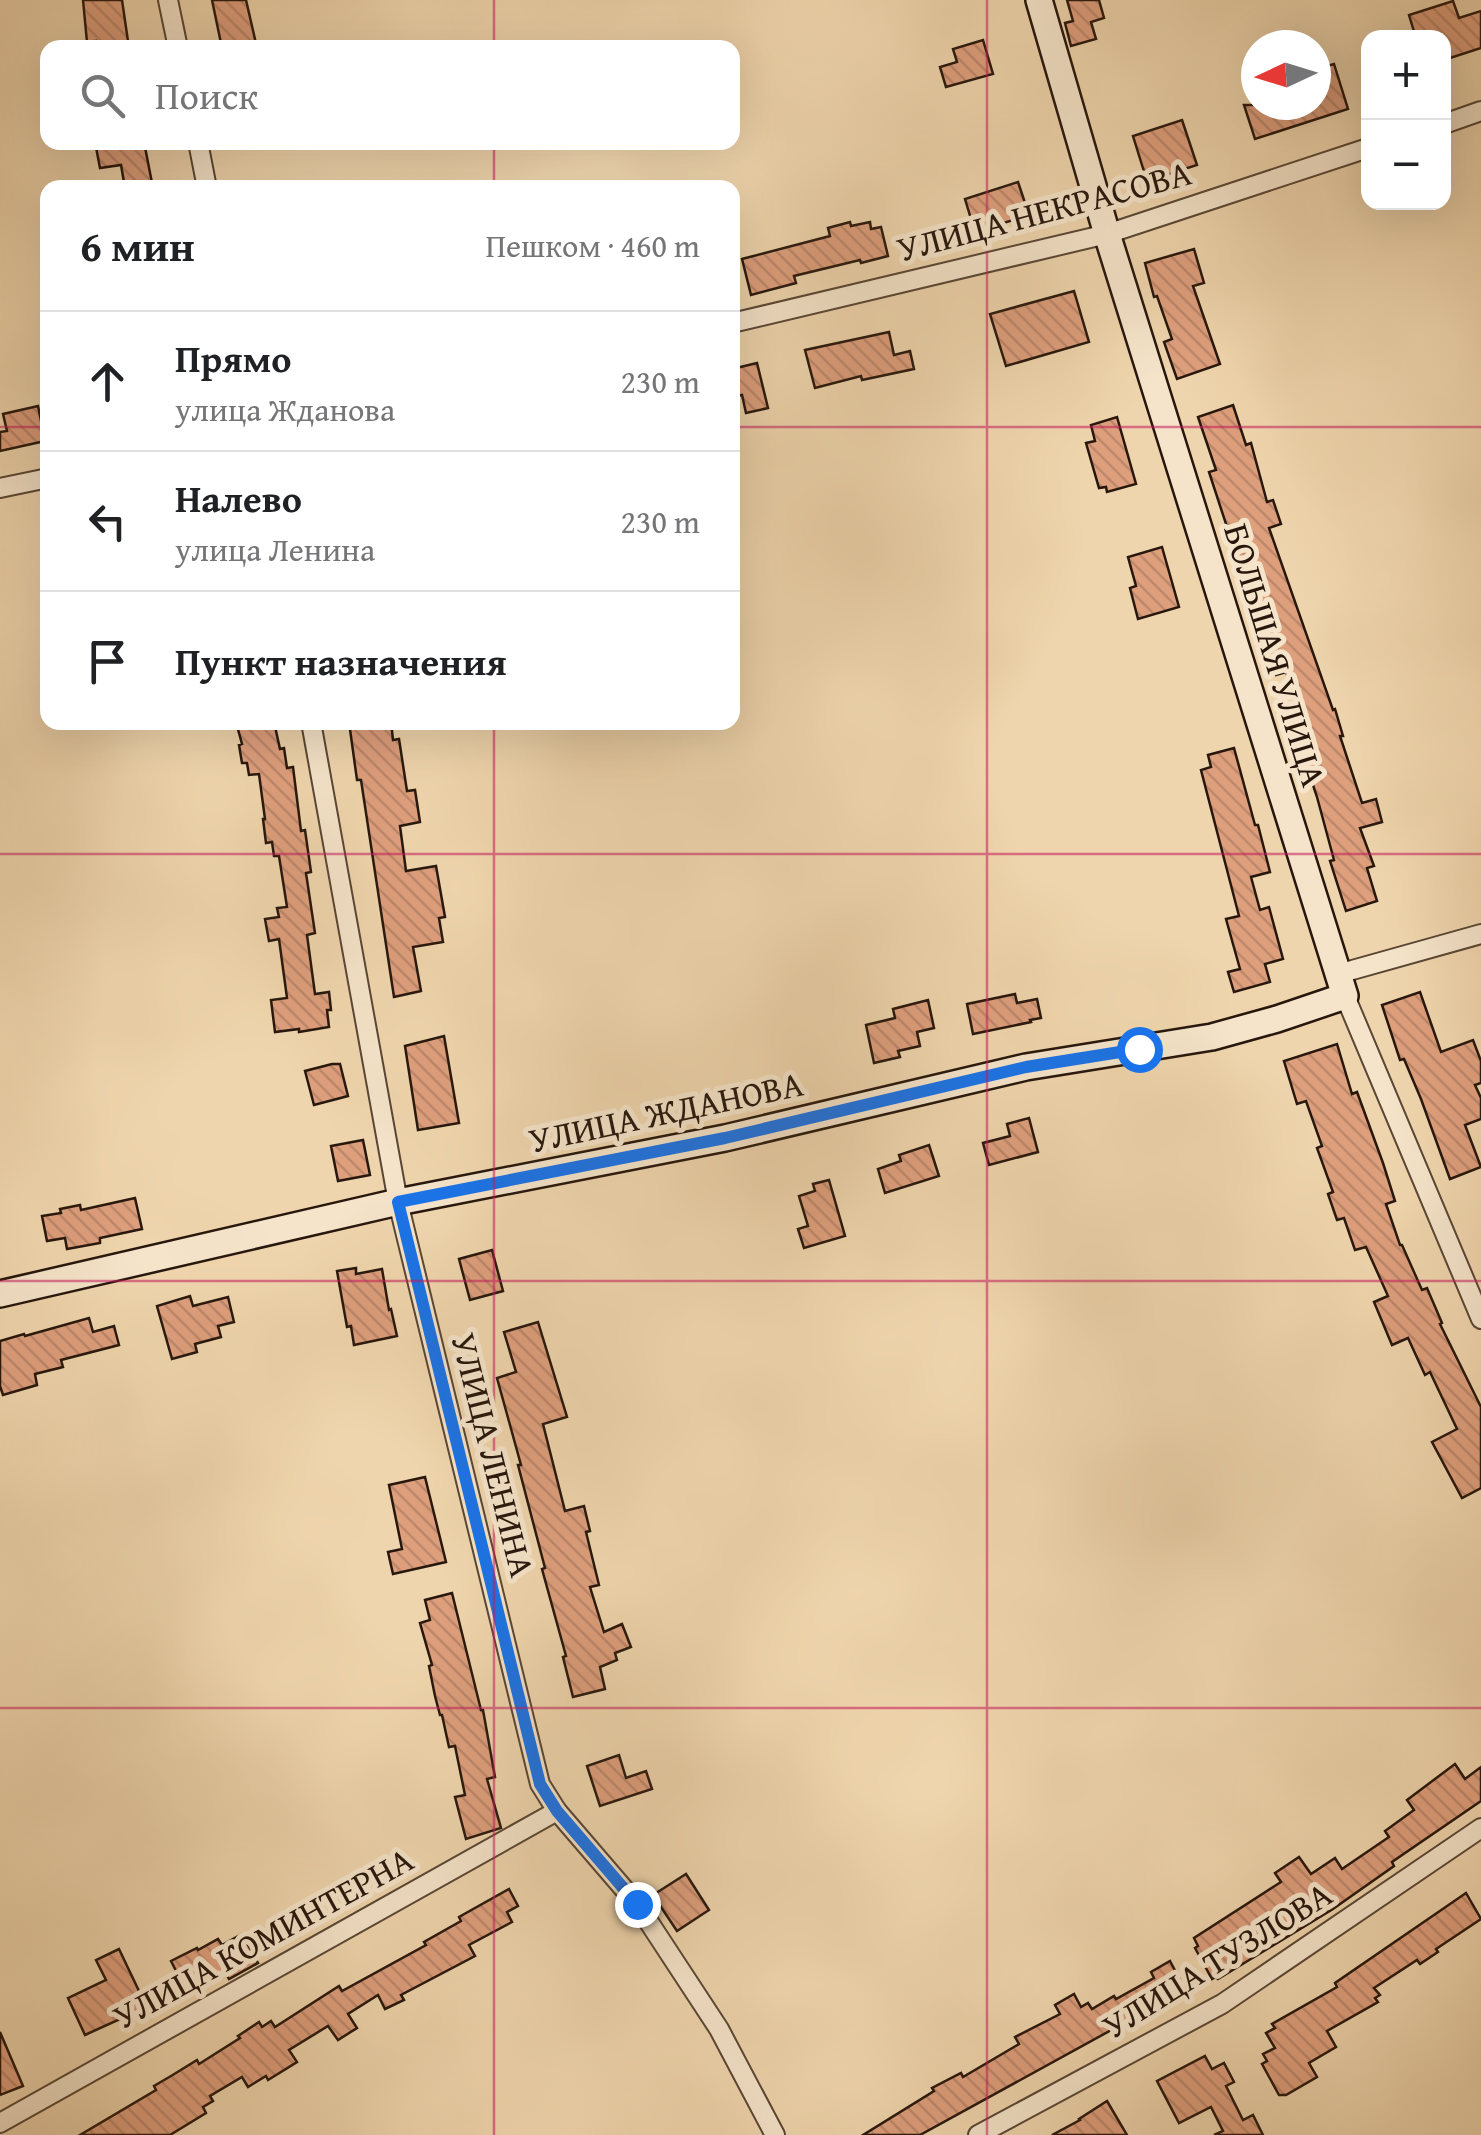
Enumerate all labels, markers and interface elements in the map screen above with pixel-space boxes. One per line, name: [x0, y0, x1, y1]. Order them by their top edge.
north arrow: [1241, 30, 1331, 120]
map controls: [1361, 30, 1451, 210]
button: +: [1361, 30, 1451, 120]
search box: [40, 40, 740, 150]
text: Поиск: [155, 67, 258, 123]
icon: search: [75, 68, 130, 123]
button: −: [1361, 120, 1451, 210]
street label: УЛИЦА НЕКРАСОВА: [891, 147, 1197, 274]
text: 6 мин: [80, 215, 195, 276]
text: Пешком · 460 m: [485, 222, 700, 269]
text: Прямо: [175, 330, 291, 386]
icon: ahead: [80, 354, 135, 409]
text: 230 m: [621, 358, 700, 405]
text: улица Жданова: [175, 386, 395, 433]
text: Налево: [175, 470, 302, 526]
icon: left: [80, 494, 135, 549]
text: 230 m: [621, 498, 700, 545]
street label: БОЛЬШАЯ УЛИЦА: [1211, 517, 1340, 793]
text: улица Ленина: [175, 526, 375, 573]
text: Пункт назначения: [175, 633, 507, 689]
icon: arrive: [80, 634, 135, 689]
route start: [1117, 1027, 1163, 1073]
street label: УЛИЦА ЖДАНОВА: [524, 1058, 808, 1165]
street label: УЛИЦА ЛЕНИНА: [439, 1327, 548, 1582]
street label: УЛИЦА КОМИНТЕРНА: [103, 1834, 422, 2041]
street label: УЛИЦА ТУЗЛОВА: [1092, 1868, 1341, 2051]
route end: [615, 1882, 661, 1928]

